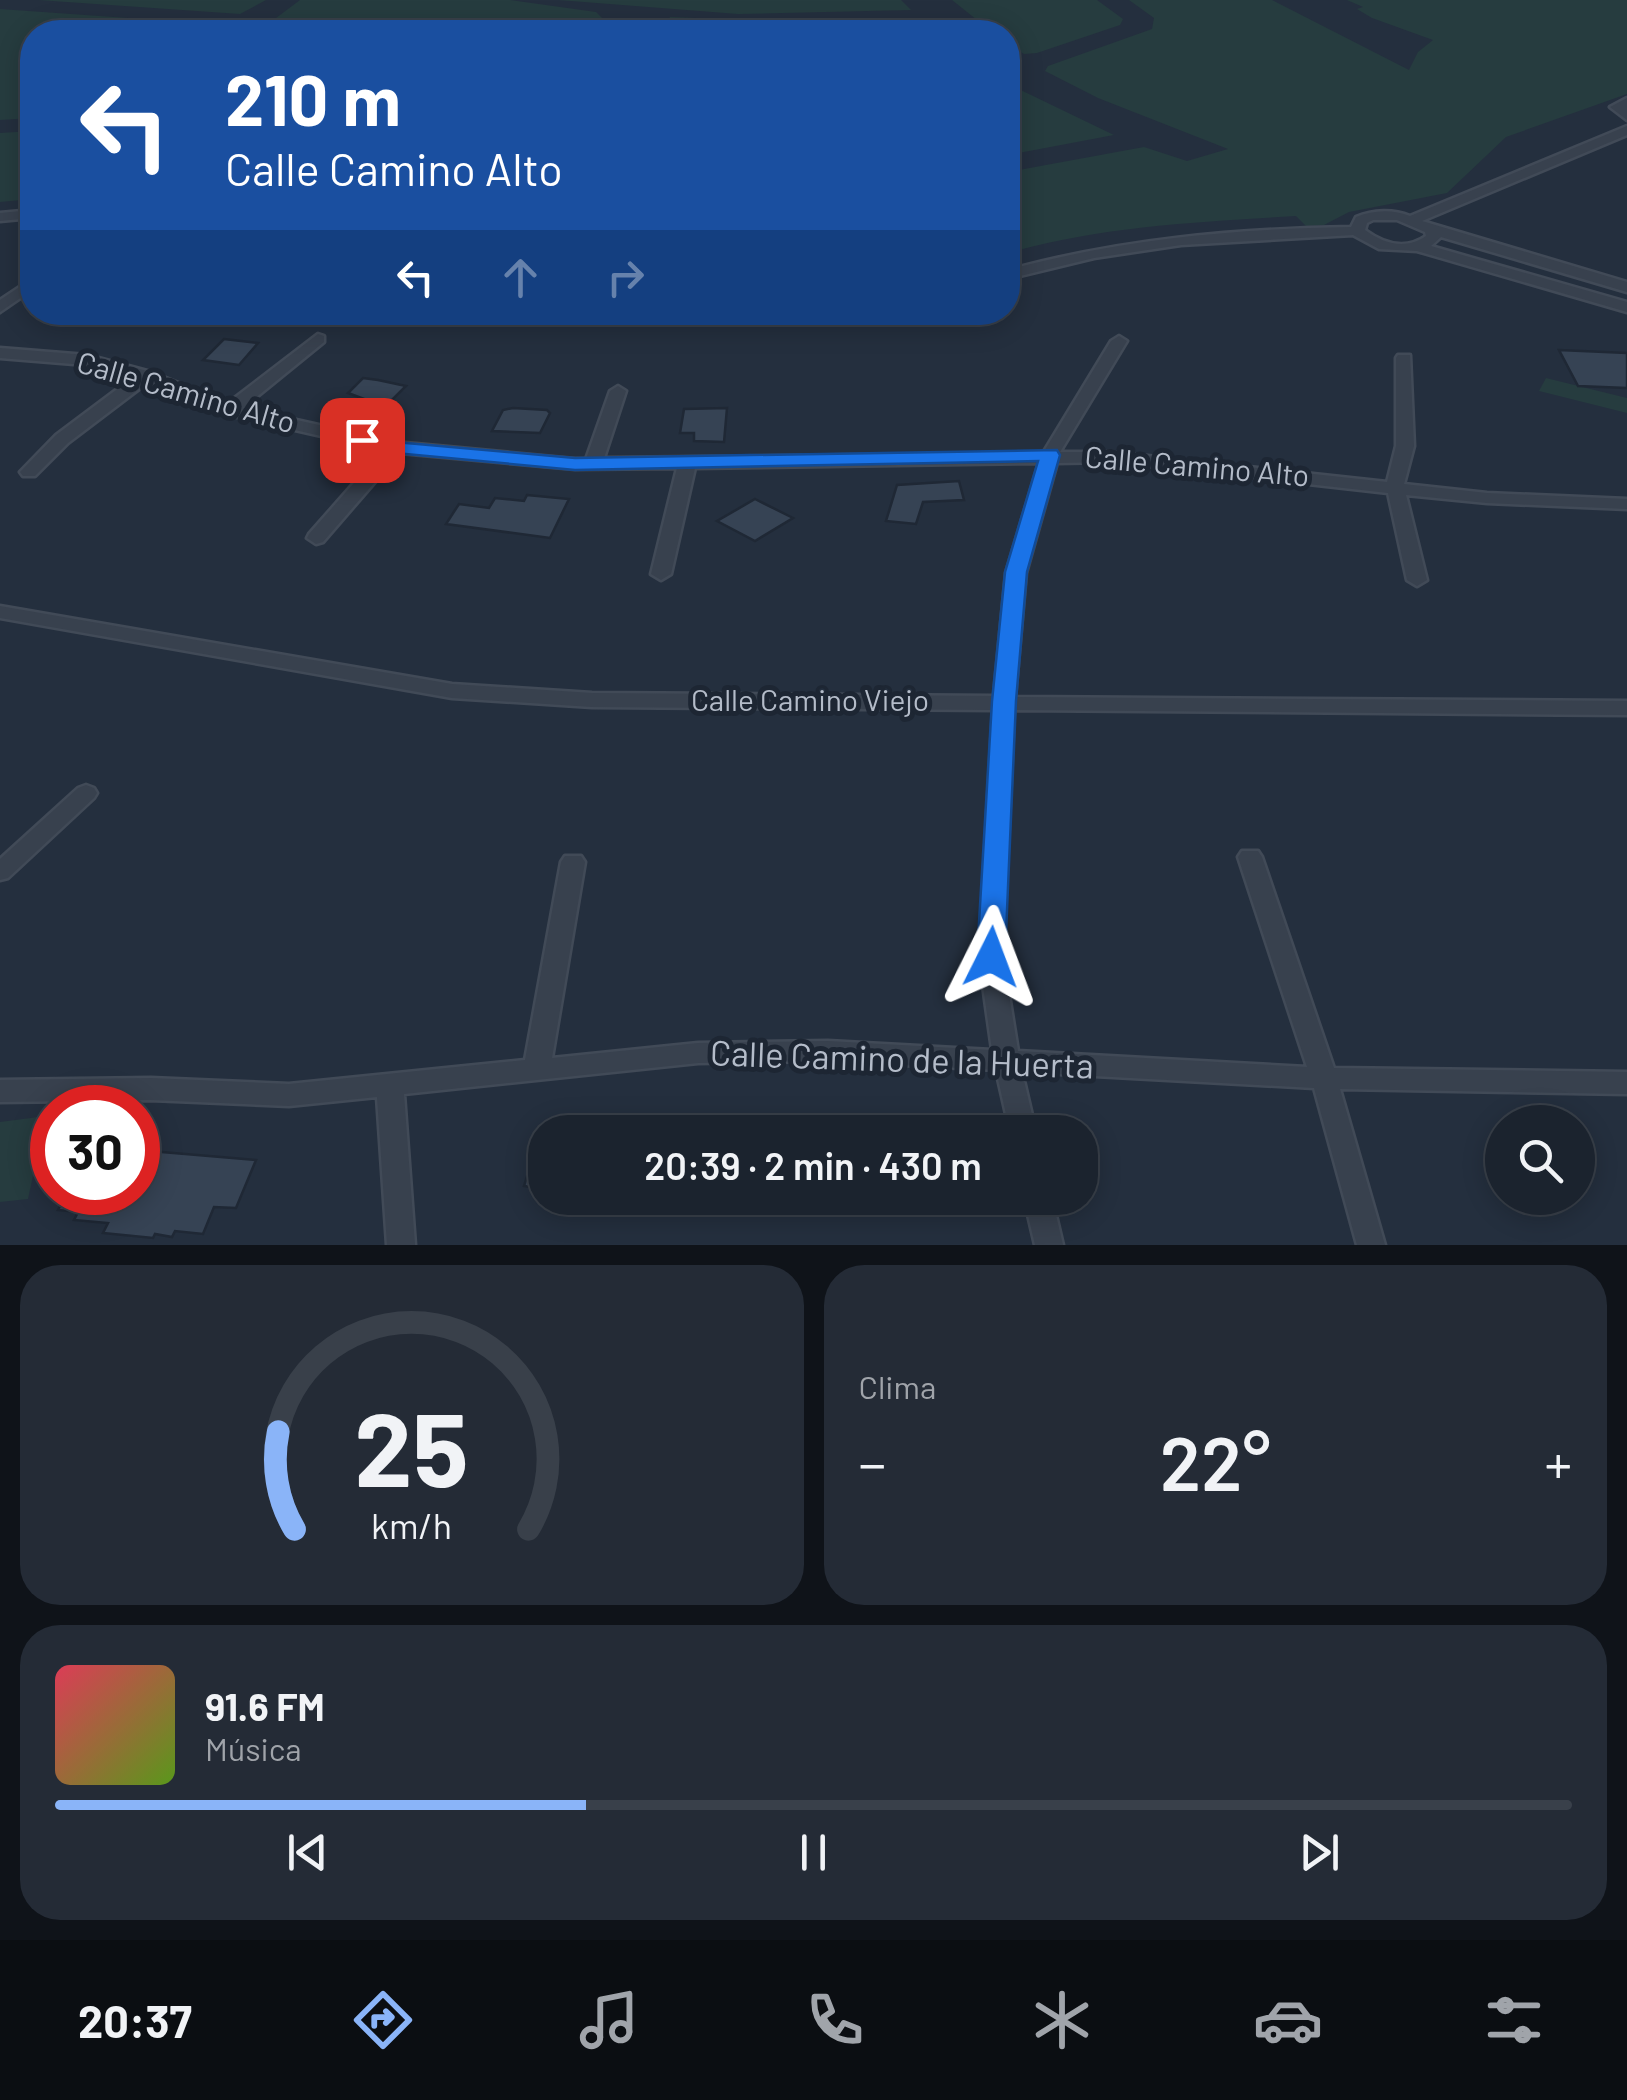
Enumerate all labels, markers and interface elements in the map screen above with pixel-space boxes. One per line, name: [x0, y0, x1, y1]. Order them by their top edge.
text: 210 m: [225, 56, 401, 140]
icon: left: [60, 60, 190, 190]
text: Calle Camino Alto: [225, 141, 563, 195]
icon: left: [388, 250, 443, 305]
icon: ahead: [493, 250, 548, 305]
icon: right: [598, 250, 653, 305]
street label: Calle Camino Alto: [73, 343, 300, 439]
pin: [320, 398, 405, 483]
icon: arrive: [335, 413, 390, 468]
street label: Calle Camino Alto: [1083, 437, 1311, 493]
street label: Calle Camino Viejo: [691, 681, 929, 717]
position arrow: [939, 905, 1043, 1009]
street label: Calle Camino de la Huerta: [709, 1030, 1095, 1086]
speed limit sign: 30: [30, 1085, 160, 1215]
map controls: [1485, 1105, 1595, 1215]
button: search: [1485, 1105, 1595, 1215]
text: 20:39 · 2 min · 430 m: [644, 1142, 982, 1188]
text: Clima: [859, 1367, 936, 1405]
text: 25: [355, 1383, 469, 1508]
text: 22°: [1160, 1416, 1271, 1506]
text: −: [859, 1429, 886, 1495]
text: +: [1544, 1429, 1572, 1495]
text: km/h: [371, 1503, 452, 1546]
text: 91.6 FM: [205, 1683, 325, 1729]
text: Música: [205, 1729, 302, 1767]
icon: previous: [280, 1825, 335, 1880]
icon: pause: [786, 1825, 841, 1880]
icon: next: [1292, 1825, 1347, 1880]
icon: directions: [348, 1985, 418, 2055]
icon: music: [574, 1985, 644, 2055]
icon: phone: [800, 1985, 870, 2055]
icon: climate: [1027, 1985, 1097, 2055]
icon: car: [1253, 1985, 1323, 2055]
icon: filters: [1479, 1985, 1549, 2055]
text: 20:37: [78, 1993, 192, 2047]

